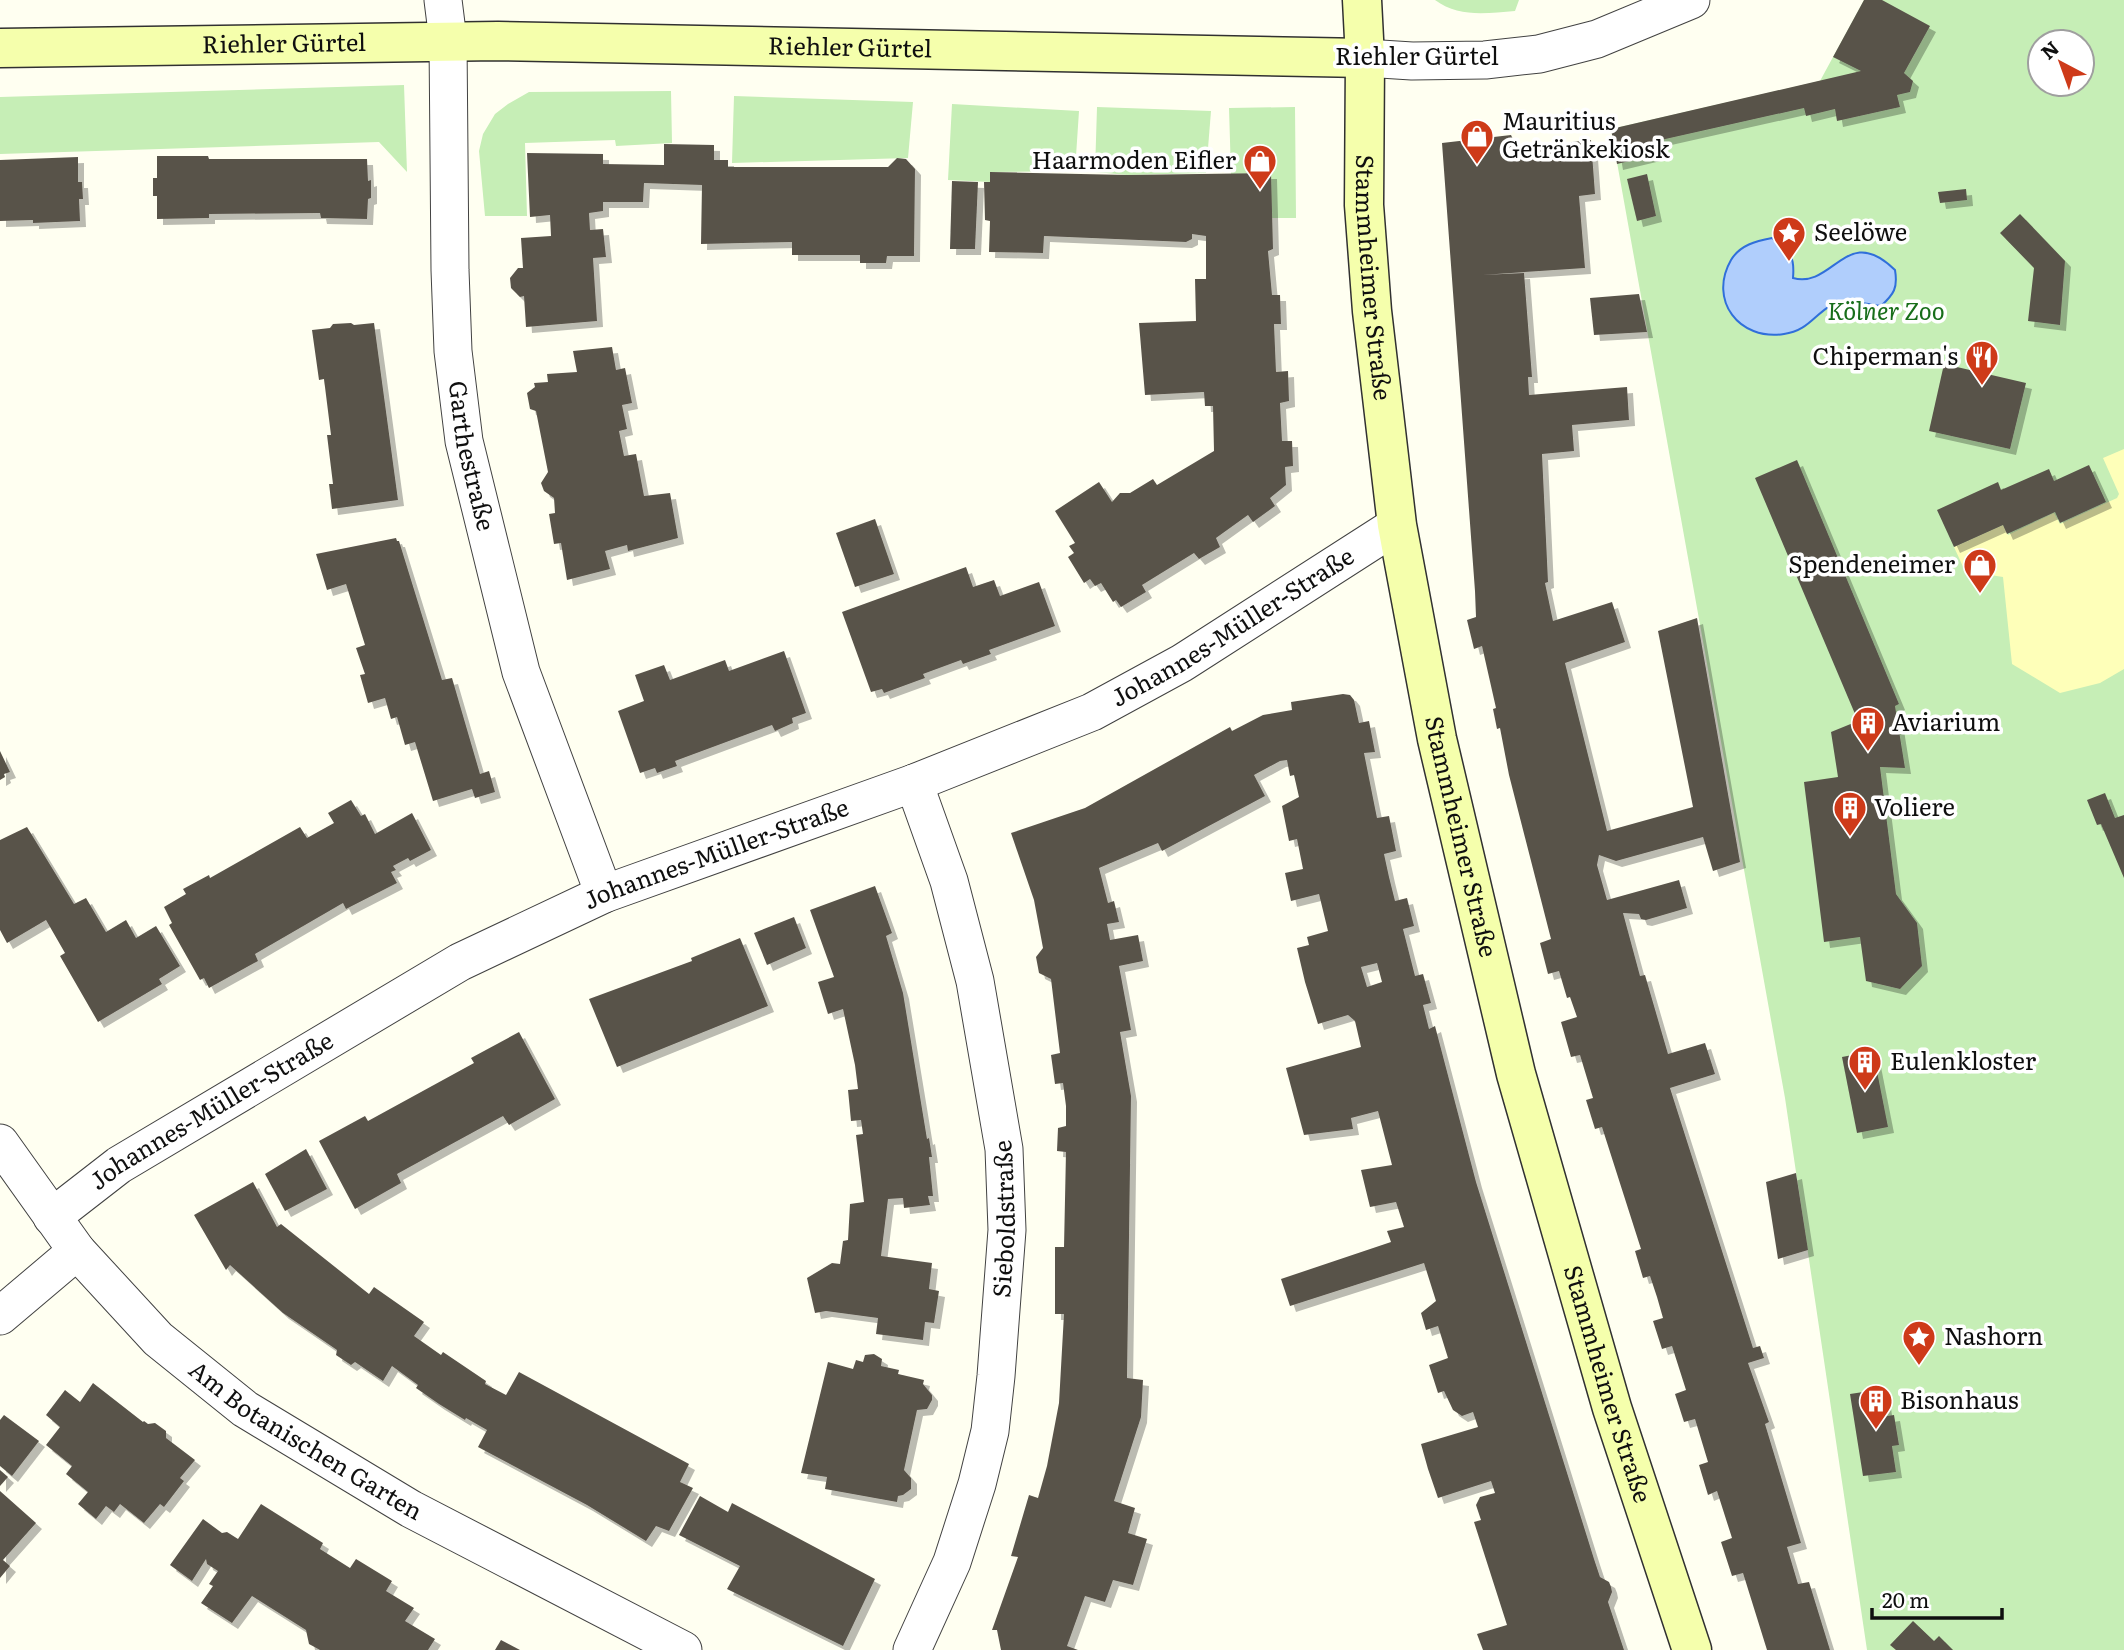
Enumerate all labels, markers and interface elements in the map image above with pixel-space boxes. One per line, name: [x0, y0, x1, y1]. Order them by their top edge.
street label: Riehler Gürtel: [202, 23, 366, 60]
street label: Riehler Gürtel: [768, 26, 932, 65]
north arrow: [2026, 28, 2096, 98]
text: N: [2034, 34, 2064, 65]
street label: Riehler Gürtel: [1335, 37, 1499, 72]
place label: Mauritius Getränkekiosk: [1502, 102, 1670, 165]
shop icon: Mauritius Getränkekiosk: [1458, 117, 1496, 166]
place label: Haarmoden Eifler: [1032, 141, 1237, 176]
shop icon: Haarmoden Eifler: [1241, 142, 1279, 191]
street label: Stammheimer Straße: [1349, 154, 1402, 402]
place label: Seelöwe: [1814, 213, 1907, 248]
place icon: Seelöwe: [1770, 214, 1808, 263]
park label: Kölner Zoo: [1827, 292, 1945, 327]
place label: Chiperman's: [1813, 337, 1958, 372]
restaurant icon: Chiperman's: [1963, 338, 2001, 387]
street label: Garthestraße: [442, 379, 506, 534]
street label: Johannes-Müller-Straße: [1104, 537, 1360, 714]
place label: Spendeneimer: [1788, 545, 1956, 580]
shop icon: Spendeneimer: [1961, 546, 1999, 595]
place label: Aviarium: [1892, 703, 2000, 738]
building icon: Aviarium: [1849, 704, 1887, 753]
street label: Stammheimer Straße: [1418, 713, 1508, 960]
street label: Johannes-Müller-Straße: [577, 788, 853, 916]
place label: Voliere: [1874, 788, 1955, 823]
building icon: Voliere: [1831, 789, 1869, 838]
street label: Johannes-Müller-Straße: [81, 1021, 339, 1197]
place label: Eulenkloster: [1890, 1042, 2037, 1077]
building icon: Eulenkloster: [1846, 1043, 1884, 1092]
street label: Sieboldstraße: [982, 1138, 1022, 1299]
street label: Stammheimer Straße: [1557, 1261, 1662, 1507]
place label: Nashorn: [1944, 1317, 2043, 1352]
place icon: Nashorn: [1900, 1318, 1938, 1367]
street label: Am Botanischen Garten: [183, 1351, 429, 1527]
place label: Bisonhaus: [1900, 1381, 2019, 1416]
building icon: Bisonhaus: [1857, 1382, 1895, 1431]
scale bar: [1872, 1576, 2002, 1620]
text: 20 m: [1882, 1583, 1929, 1614]

